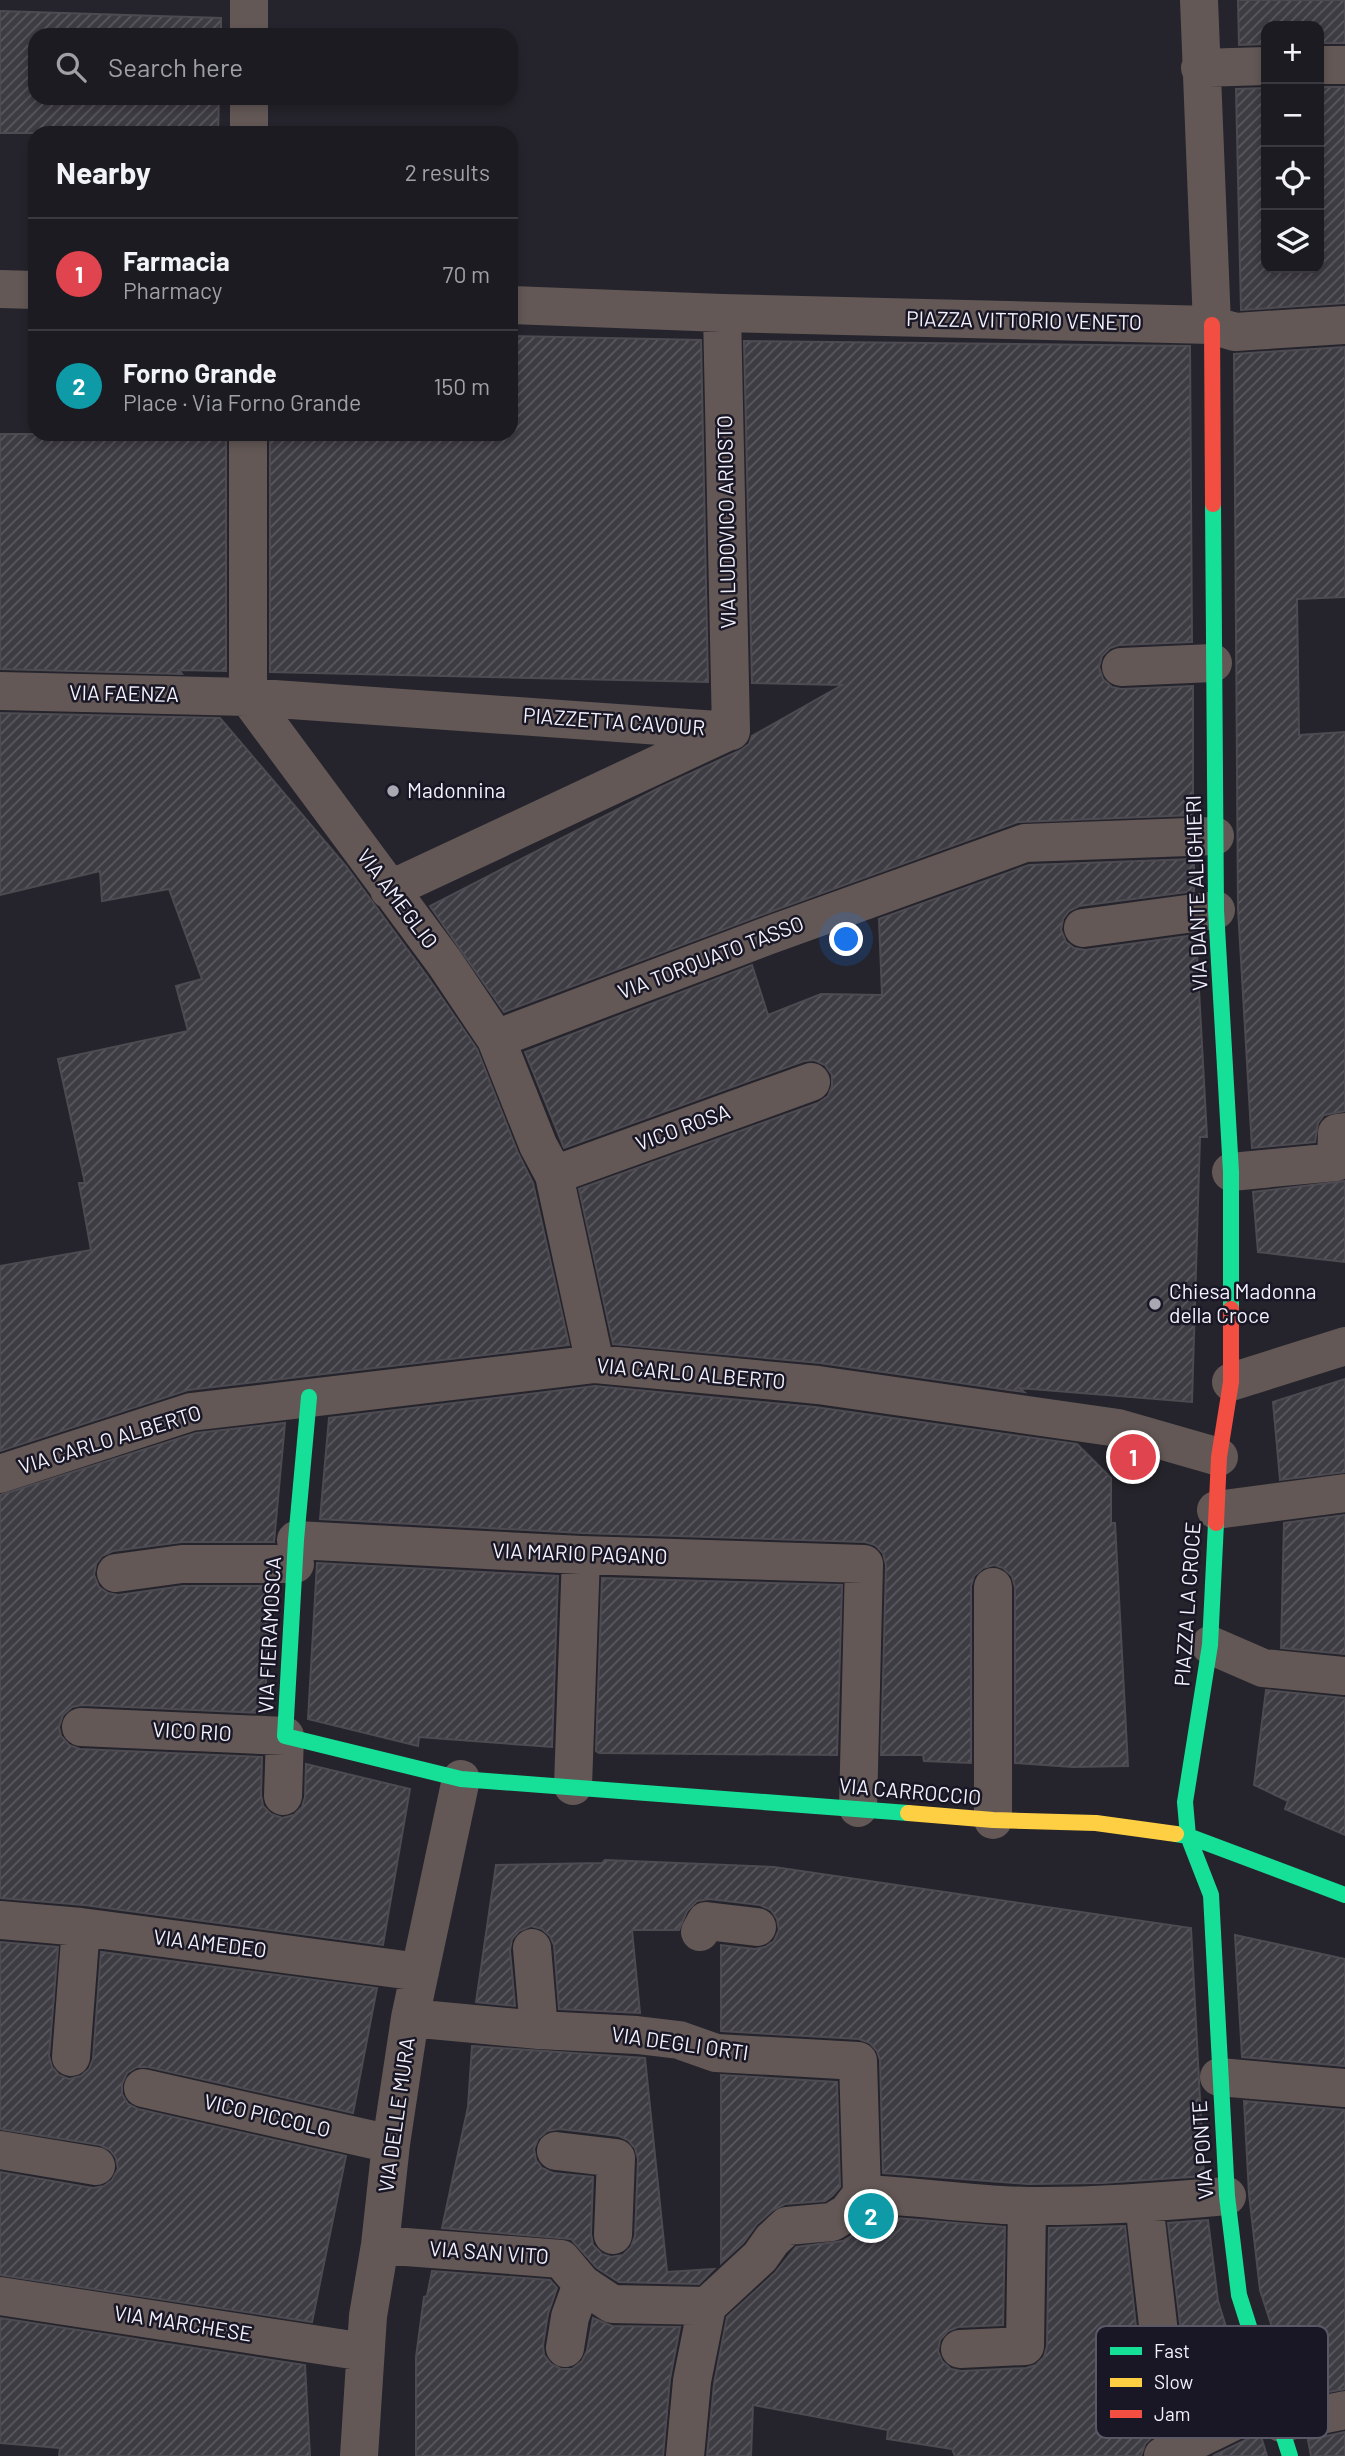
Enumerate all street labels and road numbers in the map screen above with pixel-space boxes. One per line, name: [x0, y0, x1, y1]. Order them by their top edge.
street label: PIAZZA VITTORIO VENETO: [906, 305, 1142, 334]
street label: VIA LUDOVICO ARIOSTO: [711, 415, 740, 629]
street label: VIA FAENZA: [69, 679, 179, 706]
street label: PIAZZETTA CAVOUR: [522, 702, 706, 739]
street label: VIA DANTE ALIGHIERI: [1180, 795, 1211, 992]
street label: VIA AMEGLIO: [353, 843, 444, 953]
street label: VIA TORQUATO TASSO: [614, 910, 807, 1004]
street label: VICO ROSA: [632, 1098, 733, 1155]
street label: VIA CARLO ALBERTO: [596, 1352, 787, 1393]
street label: VIA CARLO ALBERTO: [15, 1399, 204, 1478]
street label: PIAZZA LA CROCE: [1168, 1521, 1205, 1687]
street label: VIA MARIO PAGANO: [492, 1537, 668, 1568]
street label: VIA FIERAMOSCA: [252, 1556, 285, 1714]
street label: VICO RIO: [152, 1716, 232, 1745]
street label: VIA CARROCCIO: [838, 1772, 982, 1809]
street label: VIA AMEDEO: [152, 1923, 268, 1962]
street label: VIA DEGLI ORTI: [610, 2021, 750, 2065]
street label: VIA DELLE MURA: [372, 2035, 419, 2194]
street label: VICO PICCOLO: [202, 2088, 333, 2141]
street label: VIA PONTE: [1186, 2100, 1217, 2200]
street label: VIA SAN VITO: [428, 2235, 550, 2268]
street label: VIA MARCHESE: [112, 2299, 254, 2346]

